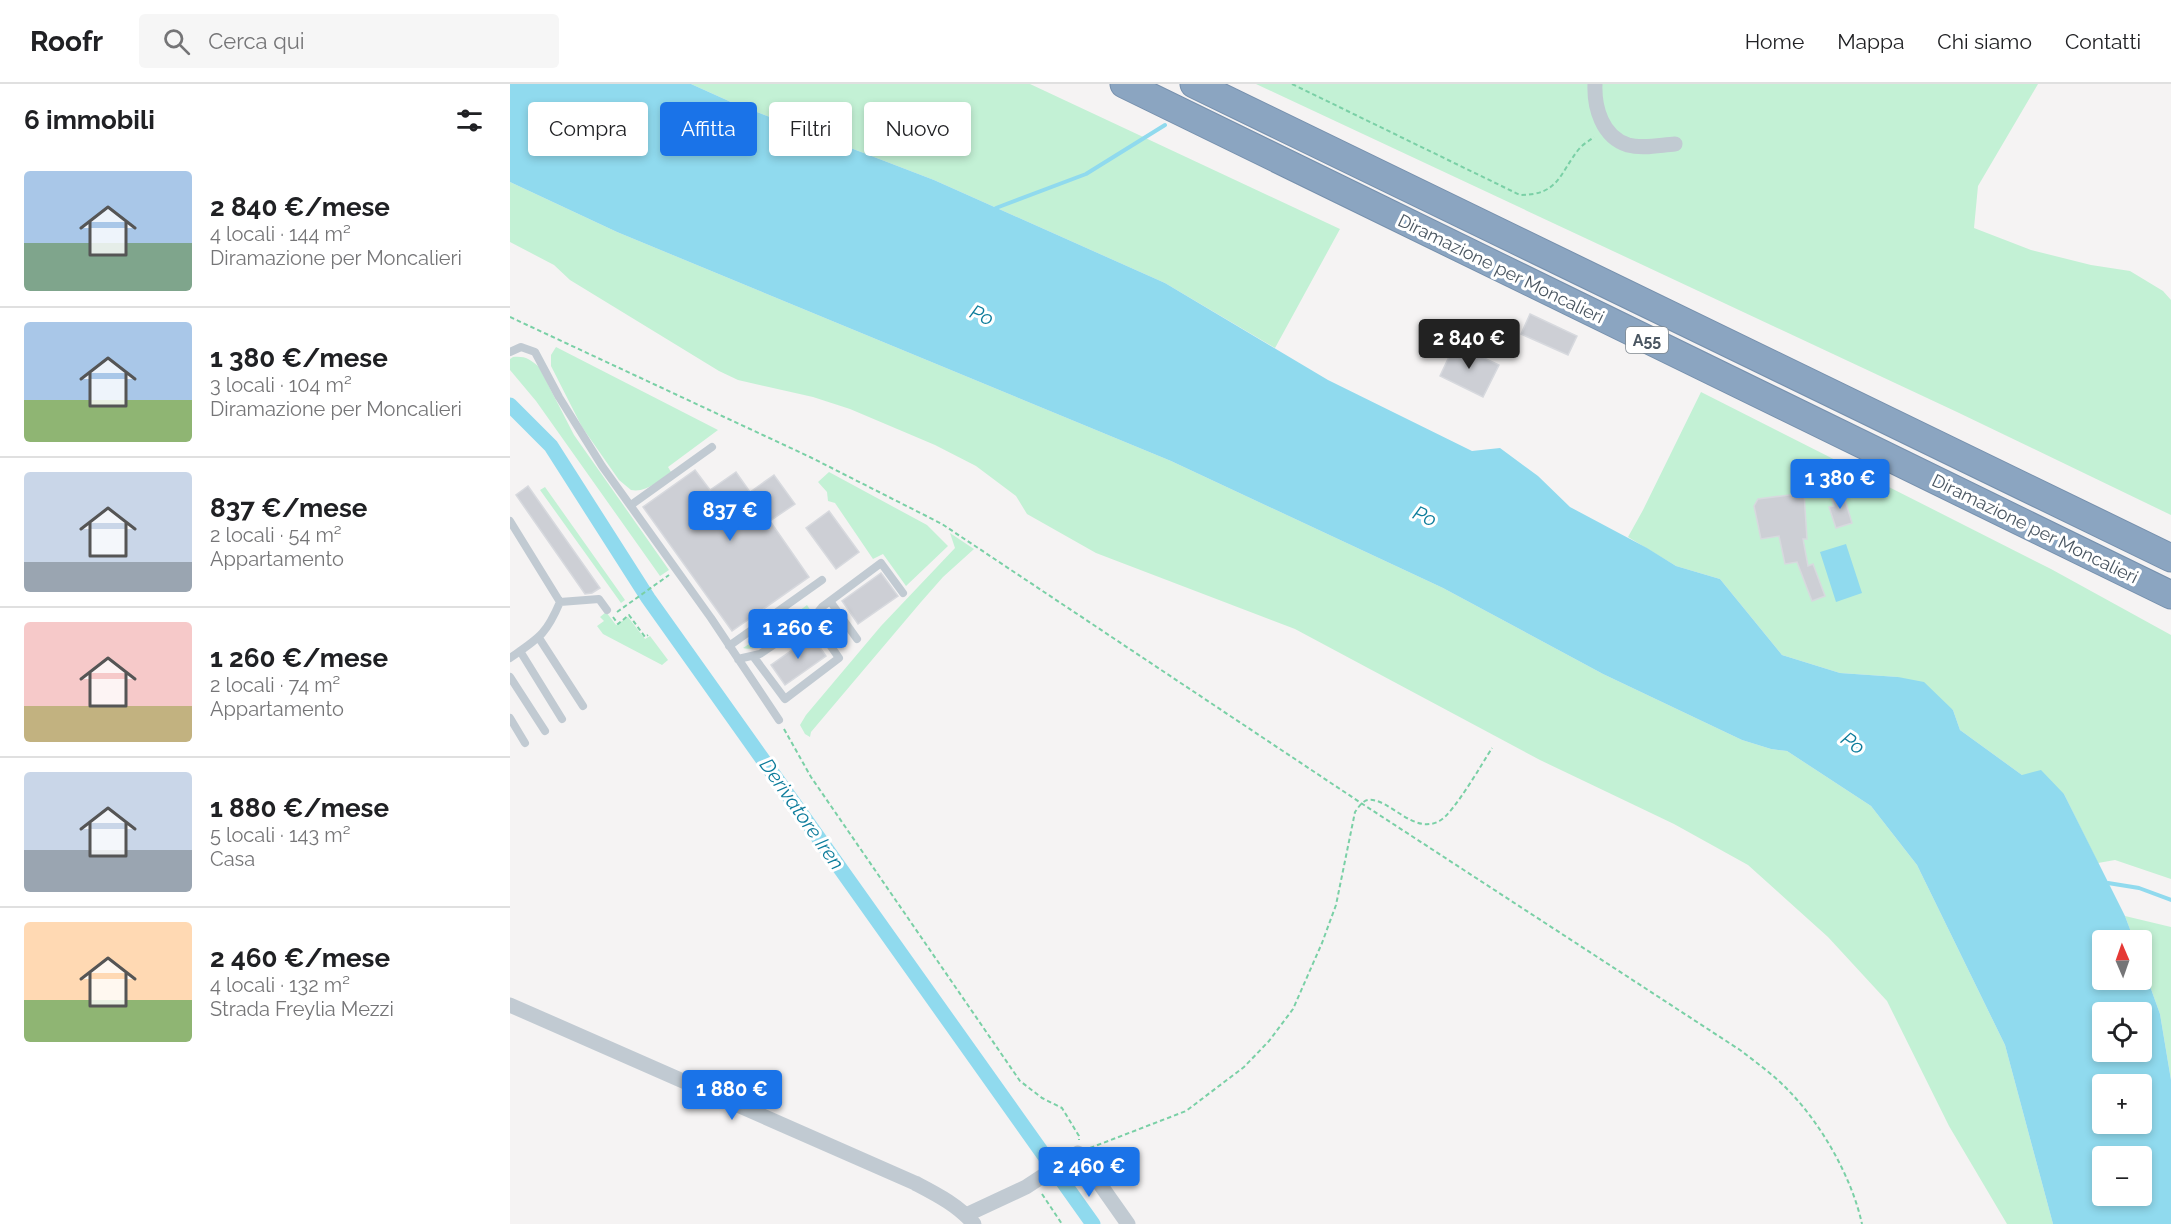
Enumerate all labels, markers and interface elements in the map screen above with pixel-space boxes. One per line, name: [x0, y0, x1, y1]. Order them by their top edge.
search box: [139, 14, 559, 68]
text: Roofr: [30, 25, 103, 58]
icon: search: [160, 25, 193, 58]
text: Cerca qui: [208, 28, 305, 54]
text: Home: [1745, 29, 1804, 54]
text: Mappa: [1837, 29, 1904, 54]
text: Chi siamo: [1937, 29, 2032, 54]
text: Contatti: [2065, 29, 2141, 54]
chip: Compra: [528, 102, 648, 156]
chip: Affitta: [660, 102, 757, 156]
chip: Filtri: [769, 102, 852, 156]
chip: Nuovo: [864, 102, 971, 156]
icon: filters: [453, 104, 486, 137]
text: 6 immobili: [24, 105, 155, 135]
text: 2 840 €/mese: [210, 192, 390, 222]
icon: home: [72, 195, 144, 267]
street label: Diramazione per Moncalieri: [1395, 209, 1608, 328]
text: 4 locali · 144 m²: [210, 222, 351, 246]
text: Diramazione per Moncalieri: [210, 246, 462, 270]
water label: Po: [966, 299, 998, 331]
pin: 2 840 €: [1414, 319, 1524, 370]
text: 2 840 €: [1433, 326, 1505, 350]
road number: A55: [1626, 327, 1668, 353]
text: 1 380 €/mese: [210, 343, 388, 373]
icon: home: [72, 346, 144, 418]
text: 3 locali · 104 m²: [210, 373, 352, 397]
text: Diramazione per Moncalieri: [210, 397, 462, 421]
pin: 1 380 €: [1785, 459, 1895, 510]
text: 1 380 €: [1805, 466, 1875, 490]
street label: Diramazione per Moncalieri: [1929, 469, 2142, 588]
pin: 837 €: [688, 491, 772, 542]
text: 837 €/mese: [210, 493, 367, 523]
icon: home: [72, 496, 144, 568]
text: 837 €: [702, 498, 758, 522]
water label: Po: [1409, 500, 1441, 532]
text: 2 locali · 54 m²: [210, 523, 342, 547]
text: Appartamento: [210, 547, 344, 571]
pin: 1 260 €: [743, 609, 853, 660]
text: 1 260 €: [762, 616, 834, 640]
text: 1 260 €/mese: [210, 643, 388, 673]
icon: home: [72, 646, 144, 718]
text: 2 locali · 74 m²: [210, 673, 340, 697]
text: Appartamento: [210, 697, 344, 721]
water label: Po: [1837, 726, 1869, 760]
water label: Derivatore Iren: [755, 754, 849, 874]
text: 1 880 €/mese: [210, 793, 389, 823]
icon: home: [72, 796, 144, 868]
text: 5 locali · 143 m²: [210, 823, 350, 847]
text: Casa: [210, 847, 255, 871]
north arrow: [2092, 930, 2152, 990]
map controls: [2092, 930, 2152, 1206]
text: 2 460 €/mese: [210, 943, 390, 973]
icon: home: [72, 946, 144, 1018]
text: 4 locali · 132 m²: [210, 973, 350, 997]
text: Strada Freylia Mezzi: [210, 997, 394, 1021]
button: locate: [2092, 1002, 2152, 1062]
pin: 1 880 €: [677, 1070, 787, 1121]
button: +: [2092, 1074, 2152, 1134]
text: 1 880 €: [696, 1077, 768, 1101]
button: −: [2092, 1146, 2152, 1206]
pin: 2 460 €: [1034, 1147, 1144, 1198]
text: 2 460 €: [1053, 1154, 1125, 1178]

